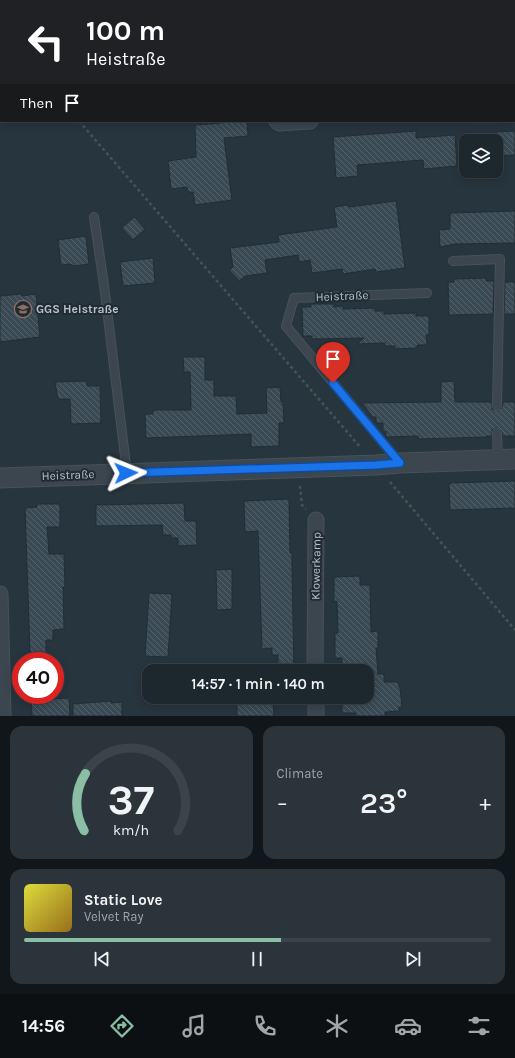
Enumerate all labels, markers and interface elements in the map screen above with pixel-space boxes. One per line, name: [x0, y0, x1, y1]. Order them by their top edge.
text: 100 m: [86, 14, 165, 47]
icon: left: [20, 16, 72, 68]
text: Heistraße: [86, 48, 166, 70]
icon: arrive: [61, 92, 83, 114]
text: Then: [20, 94, 53, 112]
map controls: [459, 134, 503, 178]
button: layers: [459, 134, 503, 178]
street label: Heistraße: [315, 288, 369, 304]
school or university icon: GGS Heistraße: [13, 299, 33, 319]
place label: GGS Heistraße: [36, 302, 119, 316]
pin: [316, 342, 350, 383]
icon: arrive: [322, 348, 344, 370]
position arrow: [105, 452, 147, 494]
street label: Heistraße: [41, 467, 95, 483]
street label: Klowerkamp: [308, 532, 324, 600]
speed limit sign: 40: [12, 652, 64, 704]
text: 14:57 · 1 min · 140 m: [191, 675, 325, 693]
text: Climate: [277, 766, 323, 781]
text: 37: [108, 775, 155, 823]
text: 23°: [360, 785, 408, 821]
text: −: [277, 790, 288, 816]
text: +: [479, 790, 491, 816]
text: km/h: [113, 821, 149, 838]
text: Static Love: [84, 891, 162, 909]
text: Velvet Ray: [84, 909, 144, 924]
icon: previous: [91, 948, 113, 970]
icon: pause: [246, 948, 268, 970]
icon: next: [402, 948, 424, 970]
icon: directions: [108, 1012, 136, 1040]
icon: music: [180, 1012, 208, 1040]
icon: phone: [251, 1012, 279, 1040]
icon: climate: [323, 1012, 351, 1040]
icon: car: [394, 1012, 422, 1040]
icon: filters: [465, 1012, 493, 1040]
text: 14:56: [22, 1015, 65, 1037]

